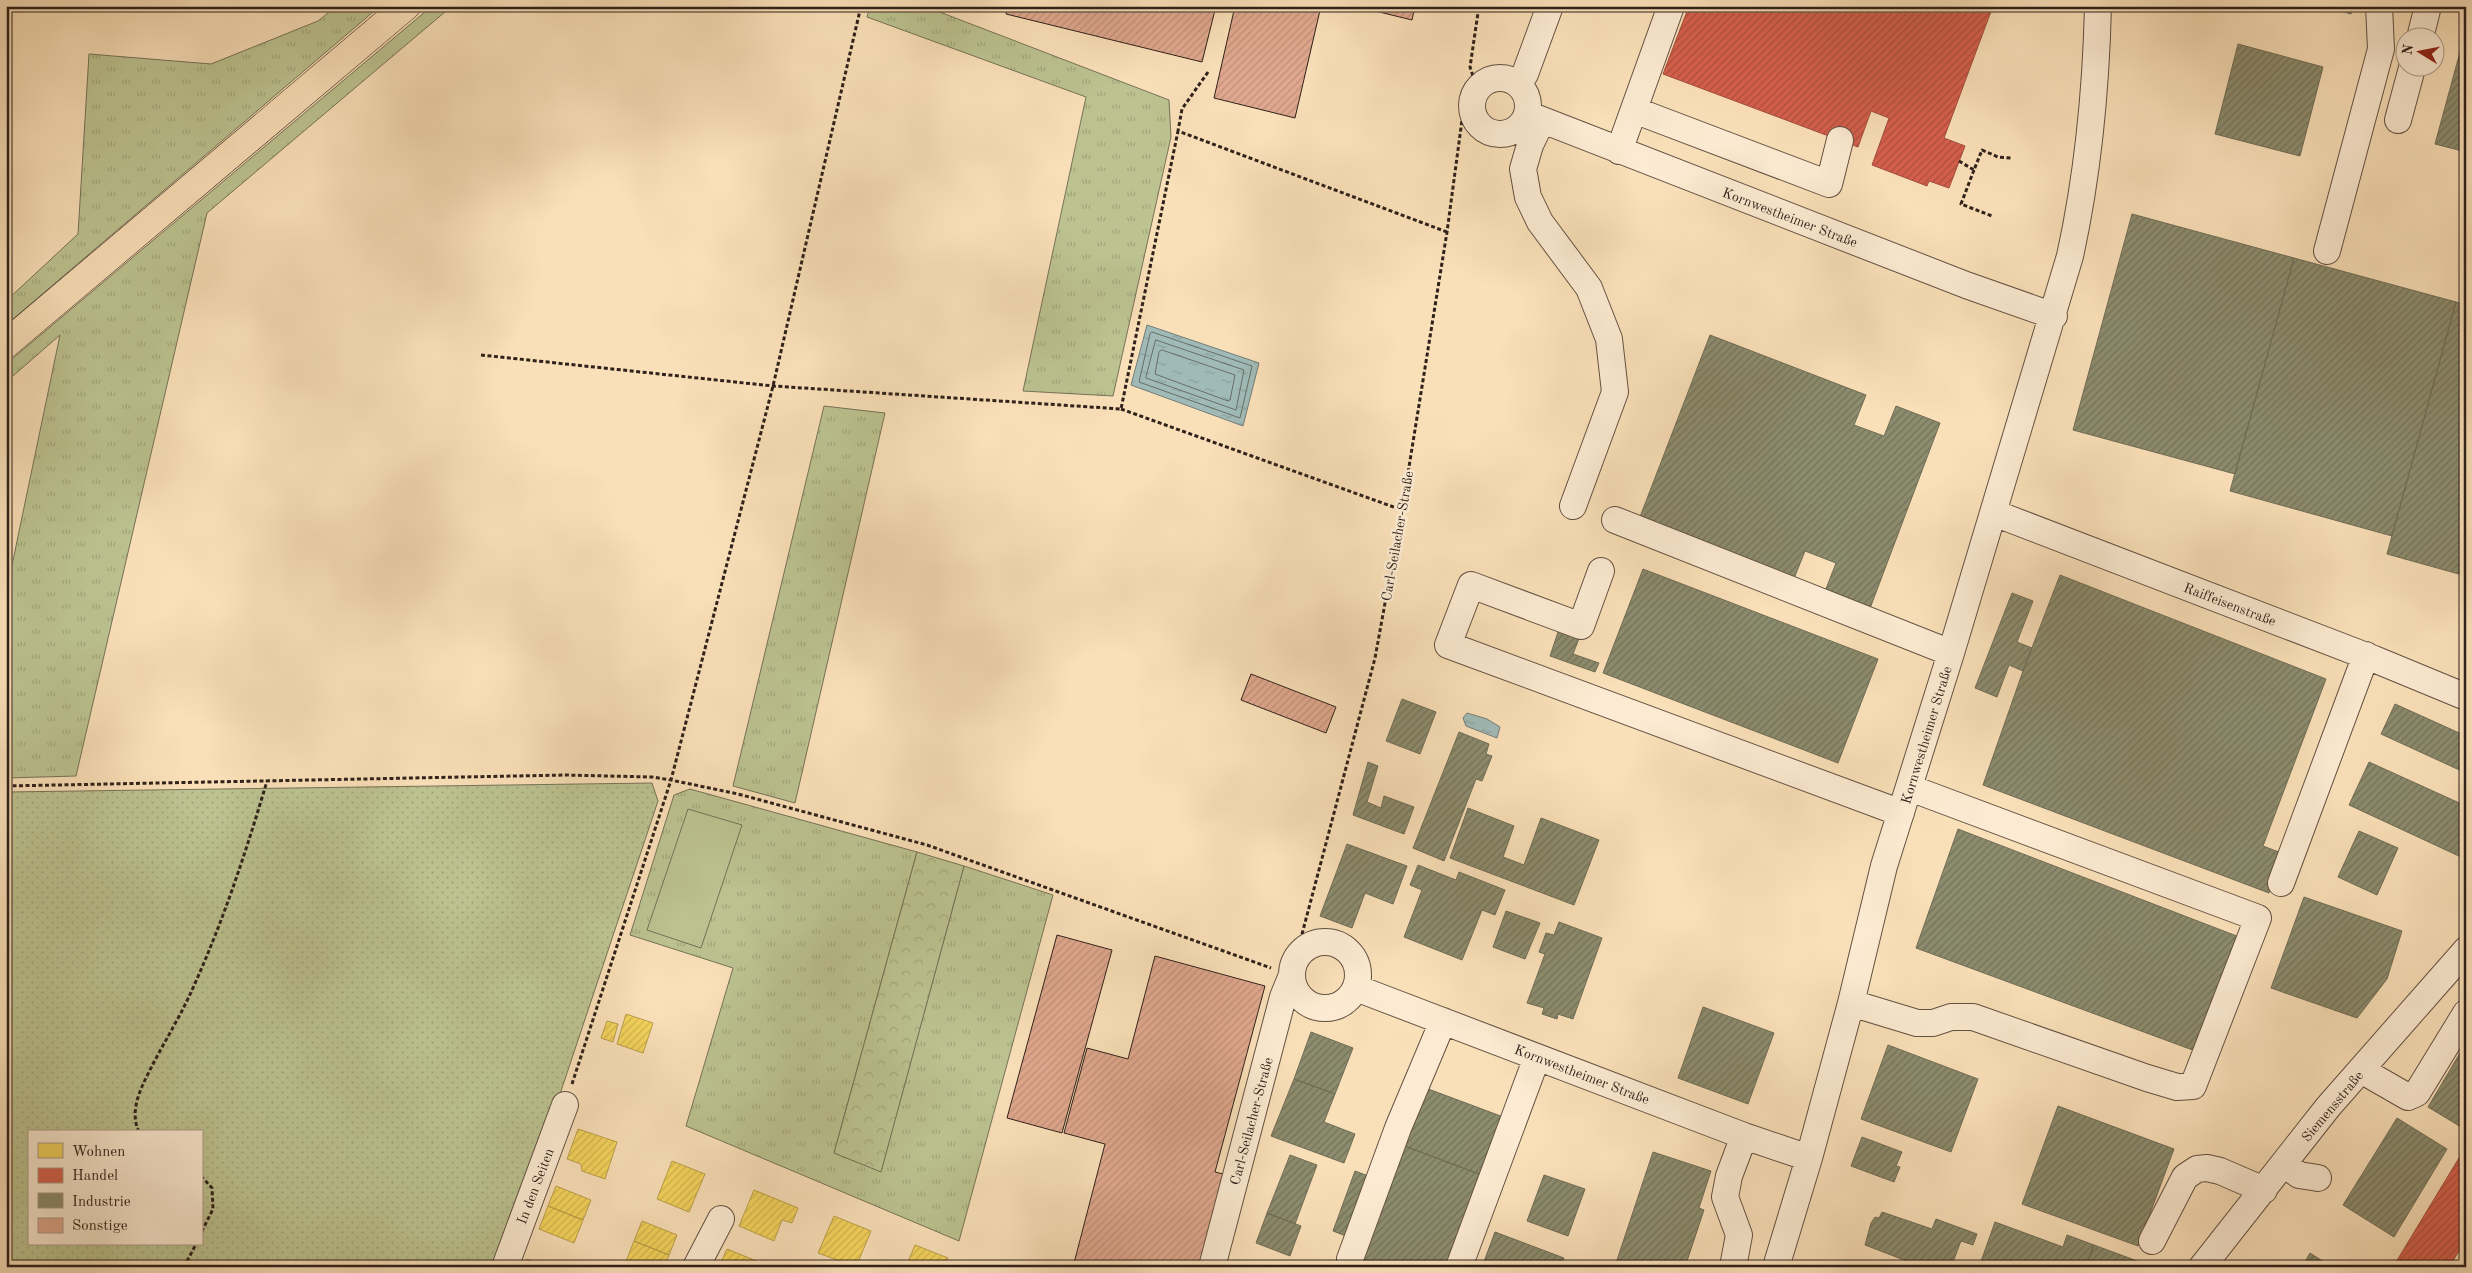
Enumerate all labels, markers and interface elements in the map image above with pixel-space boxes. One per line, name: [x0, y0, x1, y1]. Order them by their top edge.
north arrow: [2394, 28, 2444, 78]
text: N: [2400, 43, 2416, 56]
street label: Kornwestheimer Straße: [1720, 186, 1859, 250]
street label: Carl-Seilacher-Straße: [1380, 470, 1416, 602]
street label: Raiffeisenstraße: [2182, 581, 2278, 629]
street label: Kornwestheimer Straße: [1899, 665, 1955, 806]
street label: Kornwestheimer Straße: [1512, 1043, 1651, 1107]
street label: Carl-Seilacher-Straße: [1228, 1056, 1276, 1187]
street label: Siemensstraße: [2299, 1069, 2366, 1145]
legend: [28, 1130, 202, 1246]
text: Wohnen: [72, 1145, 125, 1160]
street label: In den Seiten: [515, 1146, 557, 1226]
text: Handel: [72, 1169, 118, 1184]
text: Industrie: [72, 1195, 131, 1210]
text: Sonstige: [72, 1219, 128, 1234]

